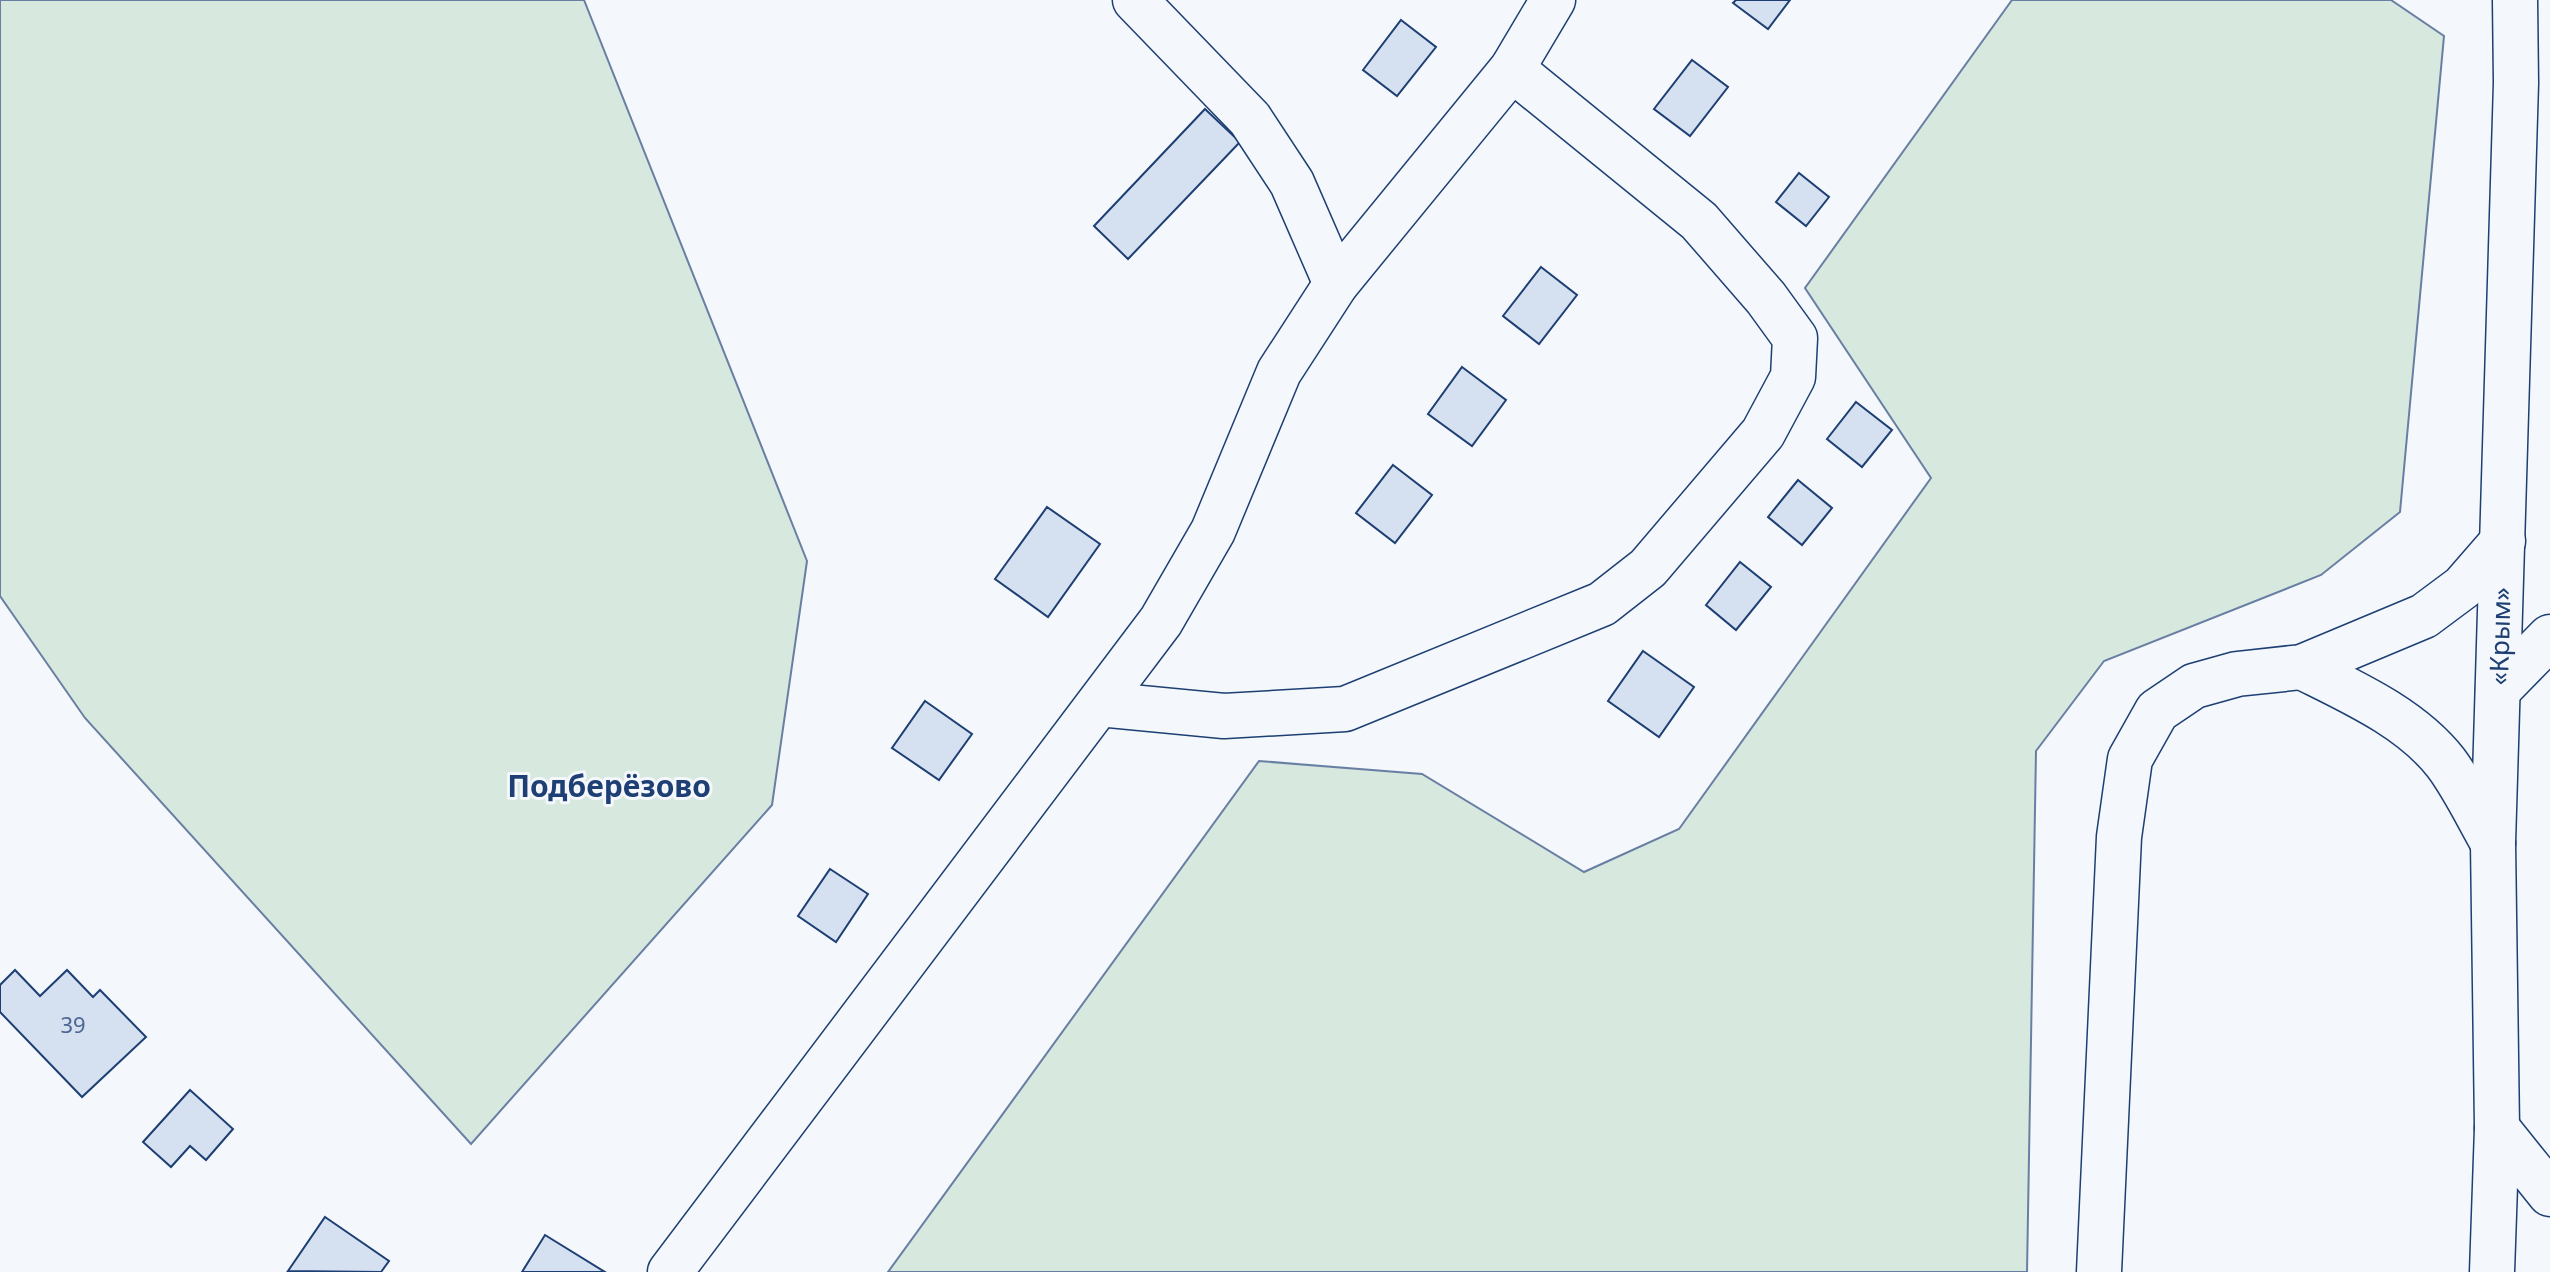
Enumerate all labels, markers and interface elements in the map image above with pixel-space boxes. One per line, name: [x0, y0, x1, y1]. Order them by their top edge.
street label: «Крым»: [2480, 587, 2519, 686]
district label: Подберёзово: [507, 765, 711, 806]
house number: 39: [60, 1009, 86, 1039]

